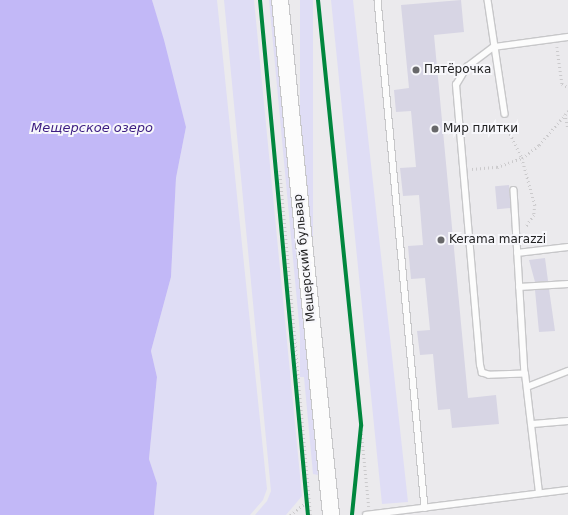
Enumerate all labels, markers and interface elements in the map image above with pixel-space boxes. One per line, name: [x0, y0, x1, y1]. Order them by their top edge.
place label: Пятёрочка: [424, 63, 491, 77]
marker: Пятёрочка: [411, 65, 421, 75]
water label: Мещерское озеро: [31, 120, 153, 136]
place label: Мир плитки: [443, 122, 518, 136]
marker: Мир плитки: [430, 124, 440, 134]
street label: Мещерский бульвар: [291, 193, 319, 323]
place label: Kerama marazzi: [449, 233, 546, 247]
marker: Kerama marazzi: [436, 235, 446, 245]

